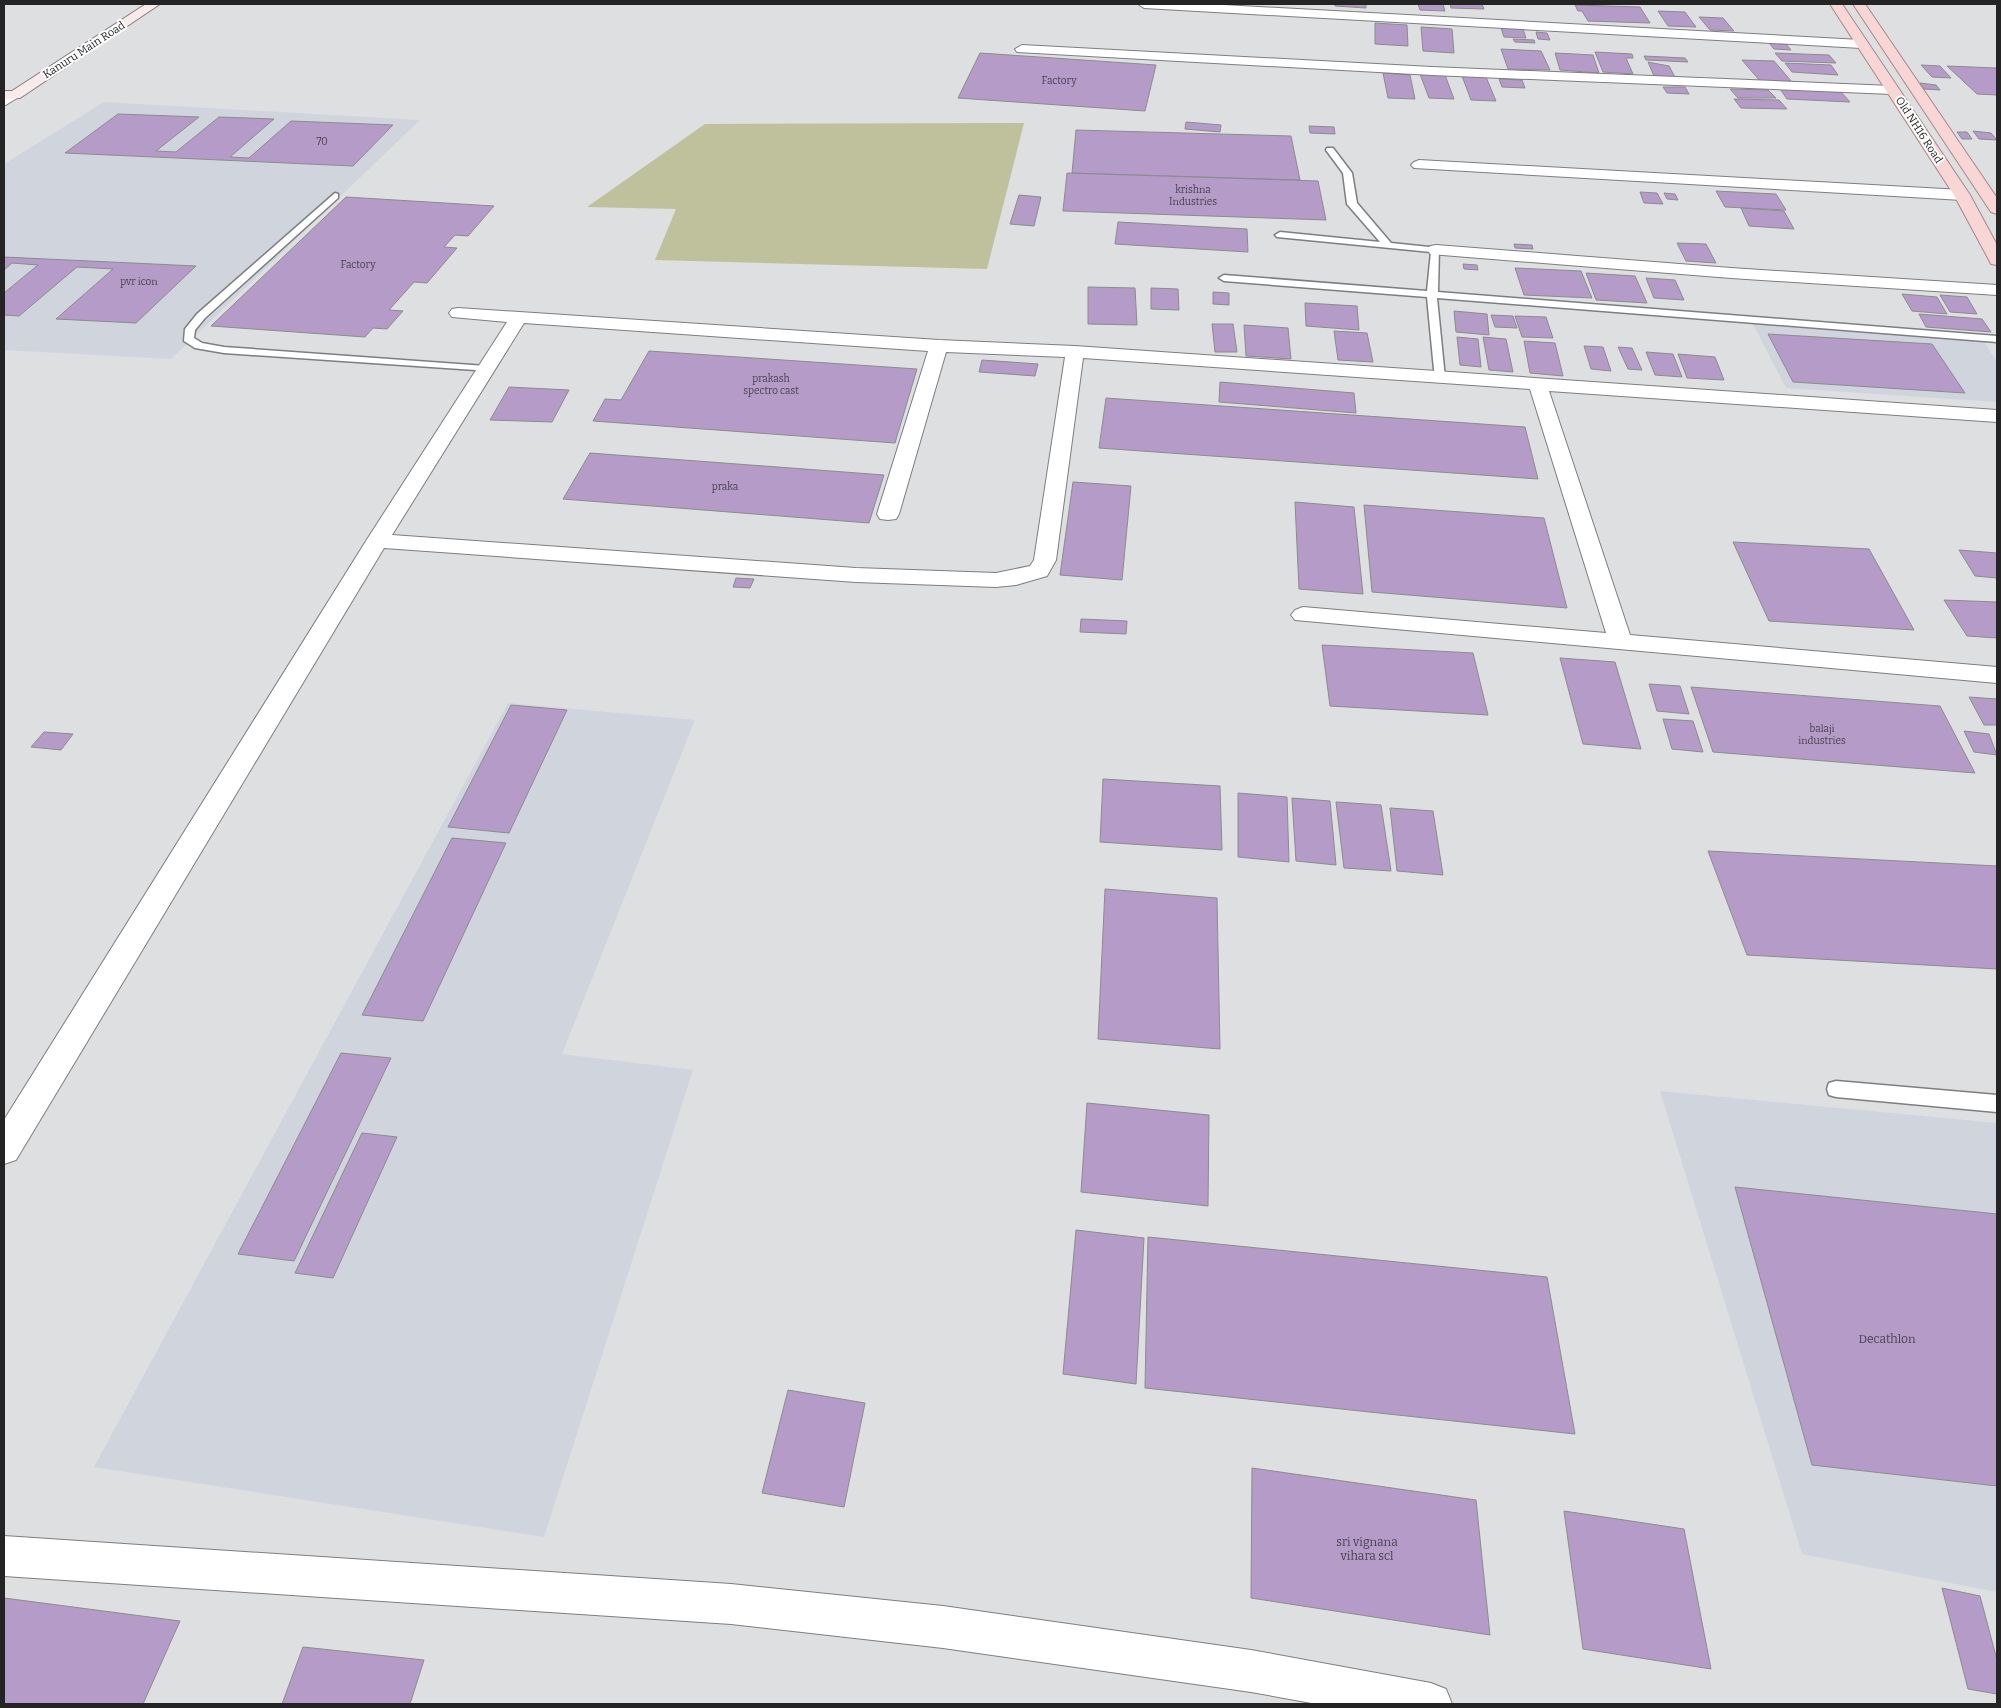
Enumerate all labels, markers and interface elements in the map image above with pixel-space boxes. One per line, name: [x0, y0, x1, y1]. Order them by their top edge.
street label: Kanuru Main Road: [41, 18, 128, 81]
house number: Factory: [1042, 75, 1077, 87]
street label: Old NH16 Road: [1893, 94, 1946, 166]
house number: 70: [316, 136, 328, 148]
house number: krishna Industries: [1169, 184, 1217, 208]
house number: Factory: [341, 259, 376, 271]
house number: pvr icon: [120, 276, 158, 288]
house number: prakash spectro cast: [743, 373, 799, 397]
house number: praka: [712, 481, 739, 493]
house number: balaji industries: [1798, 723, 1846, 747]
house number: Decathlon: [1858, 1332, 1916, 1346]
house number: sri vignana vihara scl: [1336, 1535, 1398, 1563]

